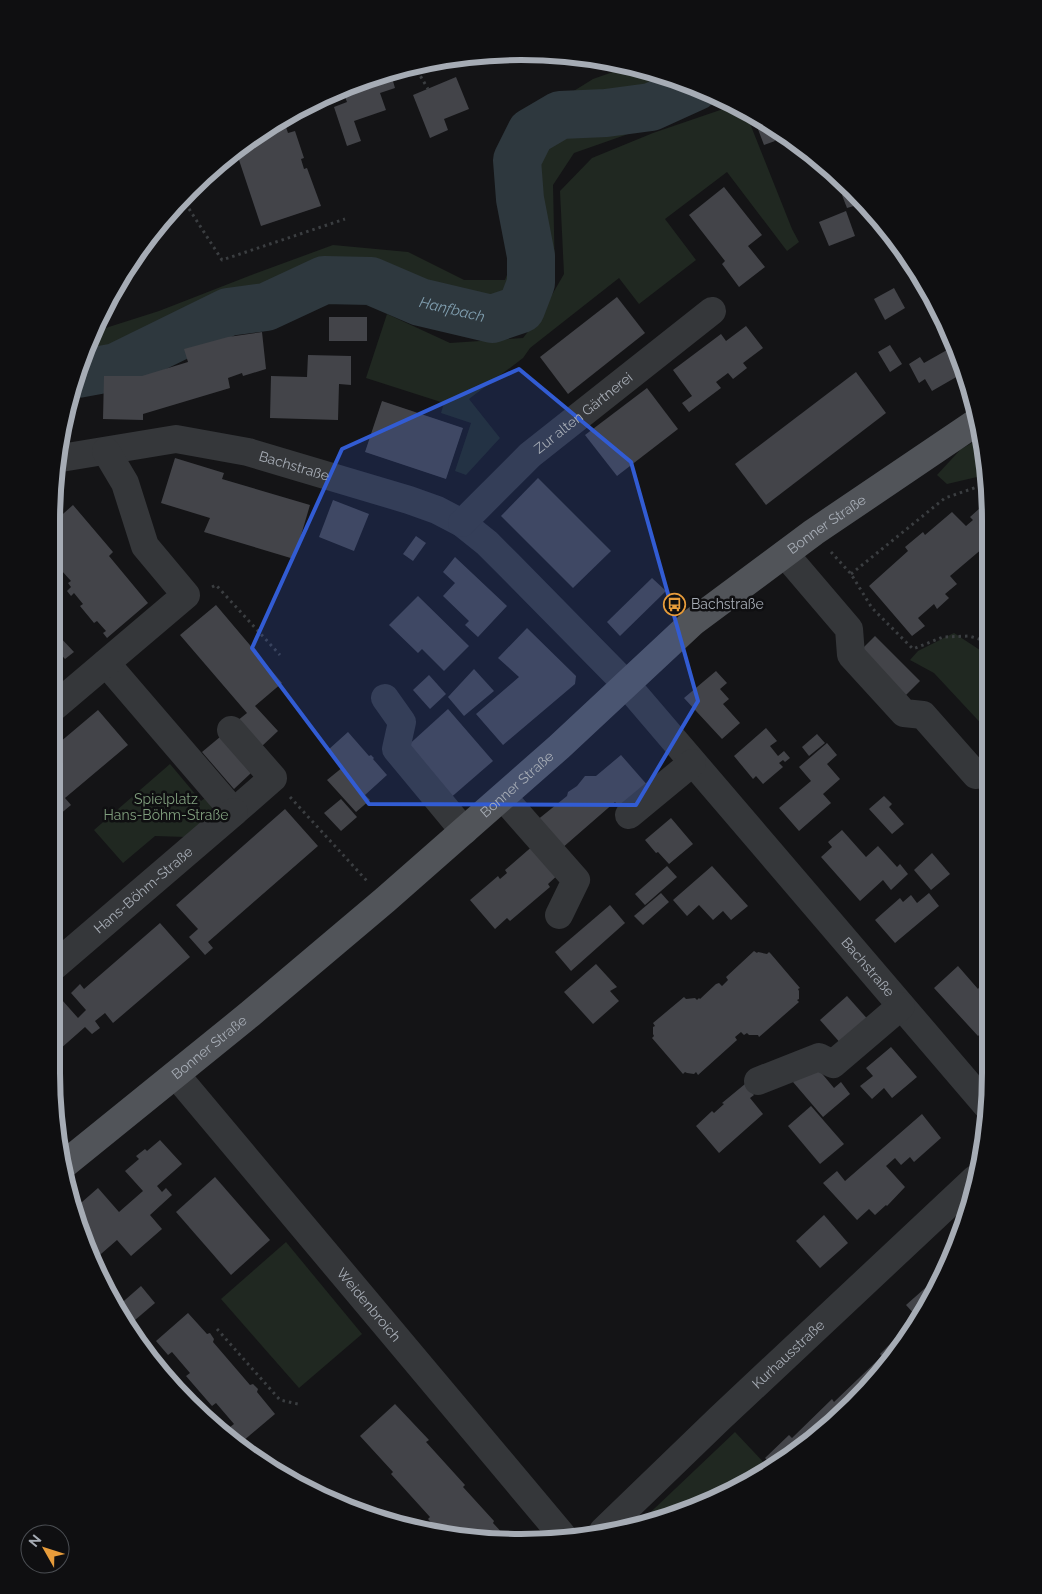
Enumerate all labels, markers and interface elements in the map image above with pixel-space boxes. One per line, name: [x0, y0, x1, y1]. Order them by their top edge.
water label: Hanfbach: [417, 293, 487, 326]
street label: Zur alten Gärtnerei: [531, 369, 636, 457]
street label: Bachstraße: [257, 448, 331, 484]
street label: Bonner Straße: [784, 491, 869, 557]
bus stop icon: Bachstraße: [663, 592, 687, 616]
place label: Bachstraße: [691, 596, 764, 612]
street label: Bonner Straße: [477, 748, 557, 820]
park label: Spielplatz Hans-Böhm-Straße: [104, 791, 228, 823]
street label: Hans-Böhm-Straße: [90, 843, 196, 937]
street label: Bachstraße: [838, 934, 898, 1000]
street label: Bonner Straße: [168, 1012, 250, 1082]
street label: Weidenbroich: [334, 1265, 404, 1345]
street label: Kurhausstraße: [749, 1317, 827, 1392]
north arrow: [20, 1524, 70, 1574]
text: N: [25, 1532, 44, 1550]

